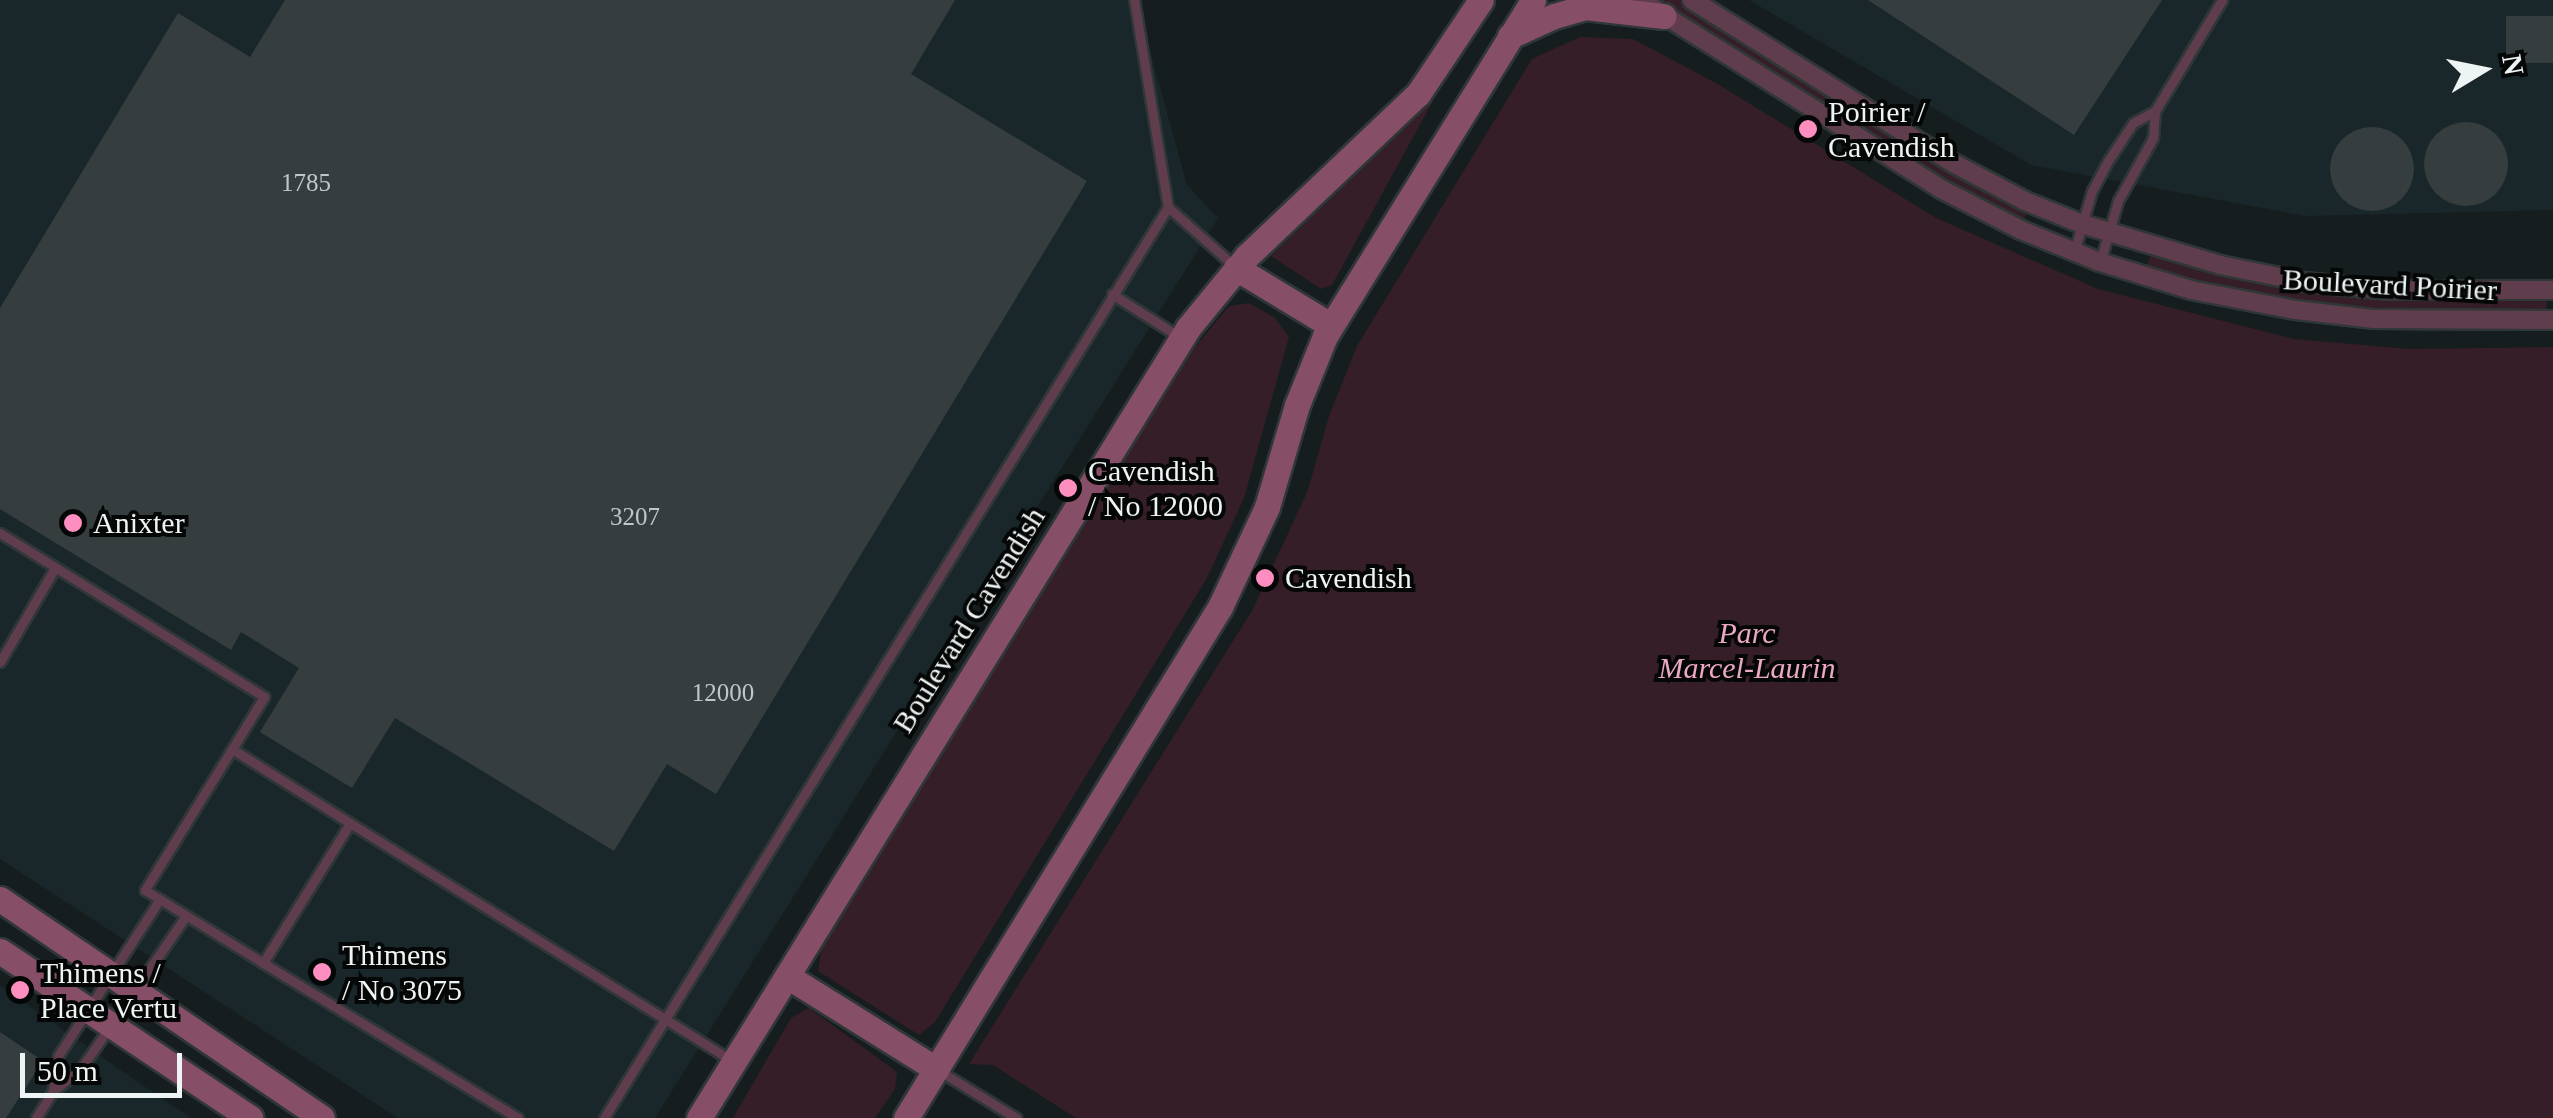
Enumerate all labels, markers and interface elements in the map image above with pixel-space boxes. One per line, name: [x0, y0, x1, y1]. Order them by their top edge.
north arrow: [2433, 20, 2533, 120]
text: N: [2496, 52, 2530, 77]
place label: Poirier / Cavendish: [1828, 94, 1955, 164]
marker: Poirier / Cavendish: [1797, 118, 1819, 140]
house number: 1785: [281, 168, 331, 198]
street label: Boulevard Poirier: [2282, 261, 2498, 309]
place label: Cavendish / No 12000: [1088, 453, 1223, 524]
marker: Cavendish / No 12000: [1057, 477, 1079, 499]
street label: Boulevard Cavendish: [885, 501, 1053, 739]
house number: 3207: [610, 502, 660, 532]
place label: Anixter: [93, 505, 185, 541]
marker: Anixter: [62, 512, 84, 534]
place label: Cavendish: [1285, 560, 1412, 596]
marker: Cavendish: [1254, 567, 1276, 589]
park label: Parc Marcel-Laurin: [1658, 615, 1836, 686]
house number: 12000: [692, 678, 754, 708]
place label: Thimens / No 3075: [342, 937, 462, 1008]
place label: Thimens / Place Vertu: [40, 955, 177, 1026]
marker: Thimens / No 3075: [311, 961, 333, 983]
marker: Thimens / Place Vertu: [9, 979, 31, 1001]
scale bar: [25, 1033, 188, 1095]
text: 50 m: [37, 1054, 98, 1087]

